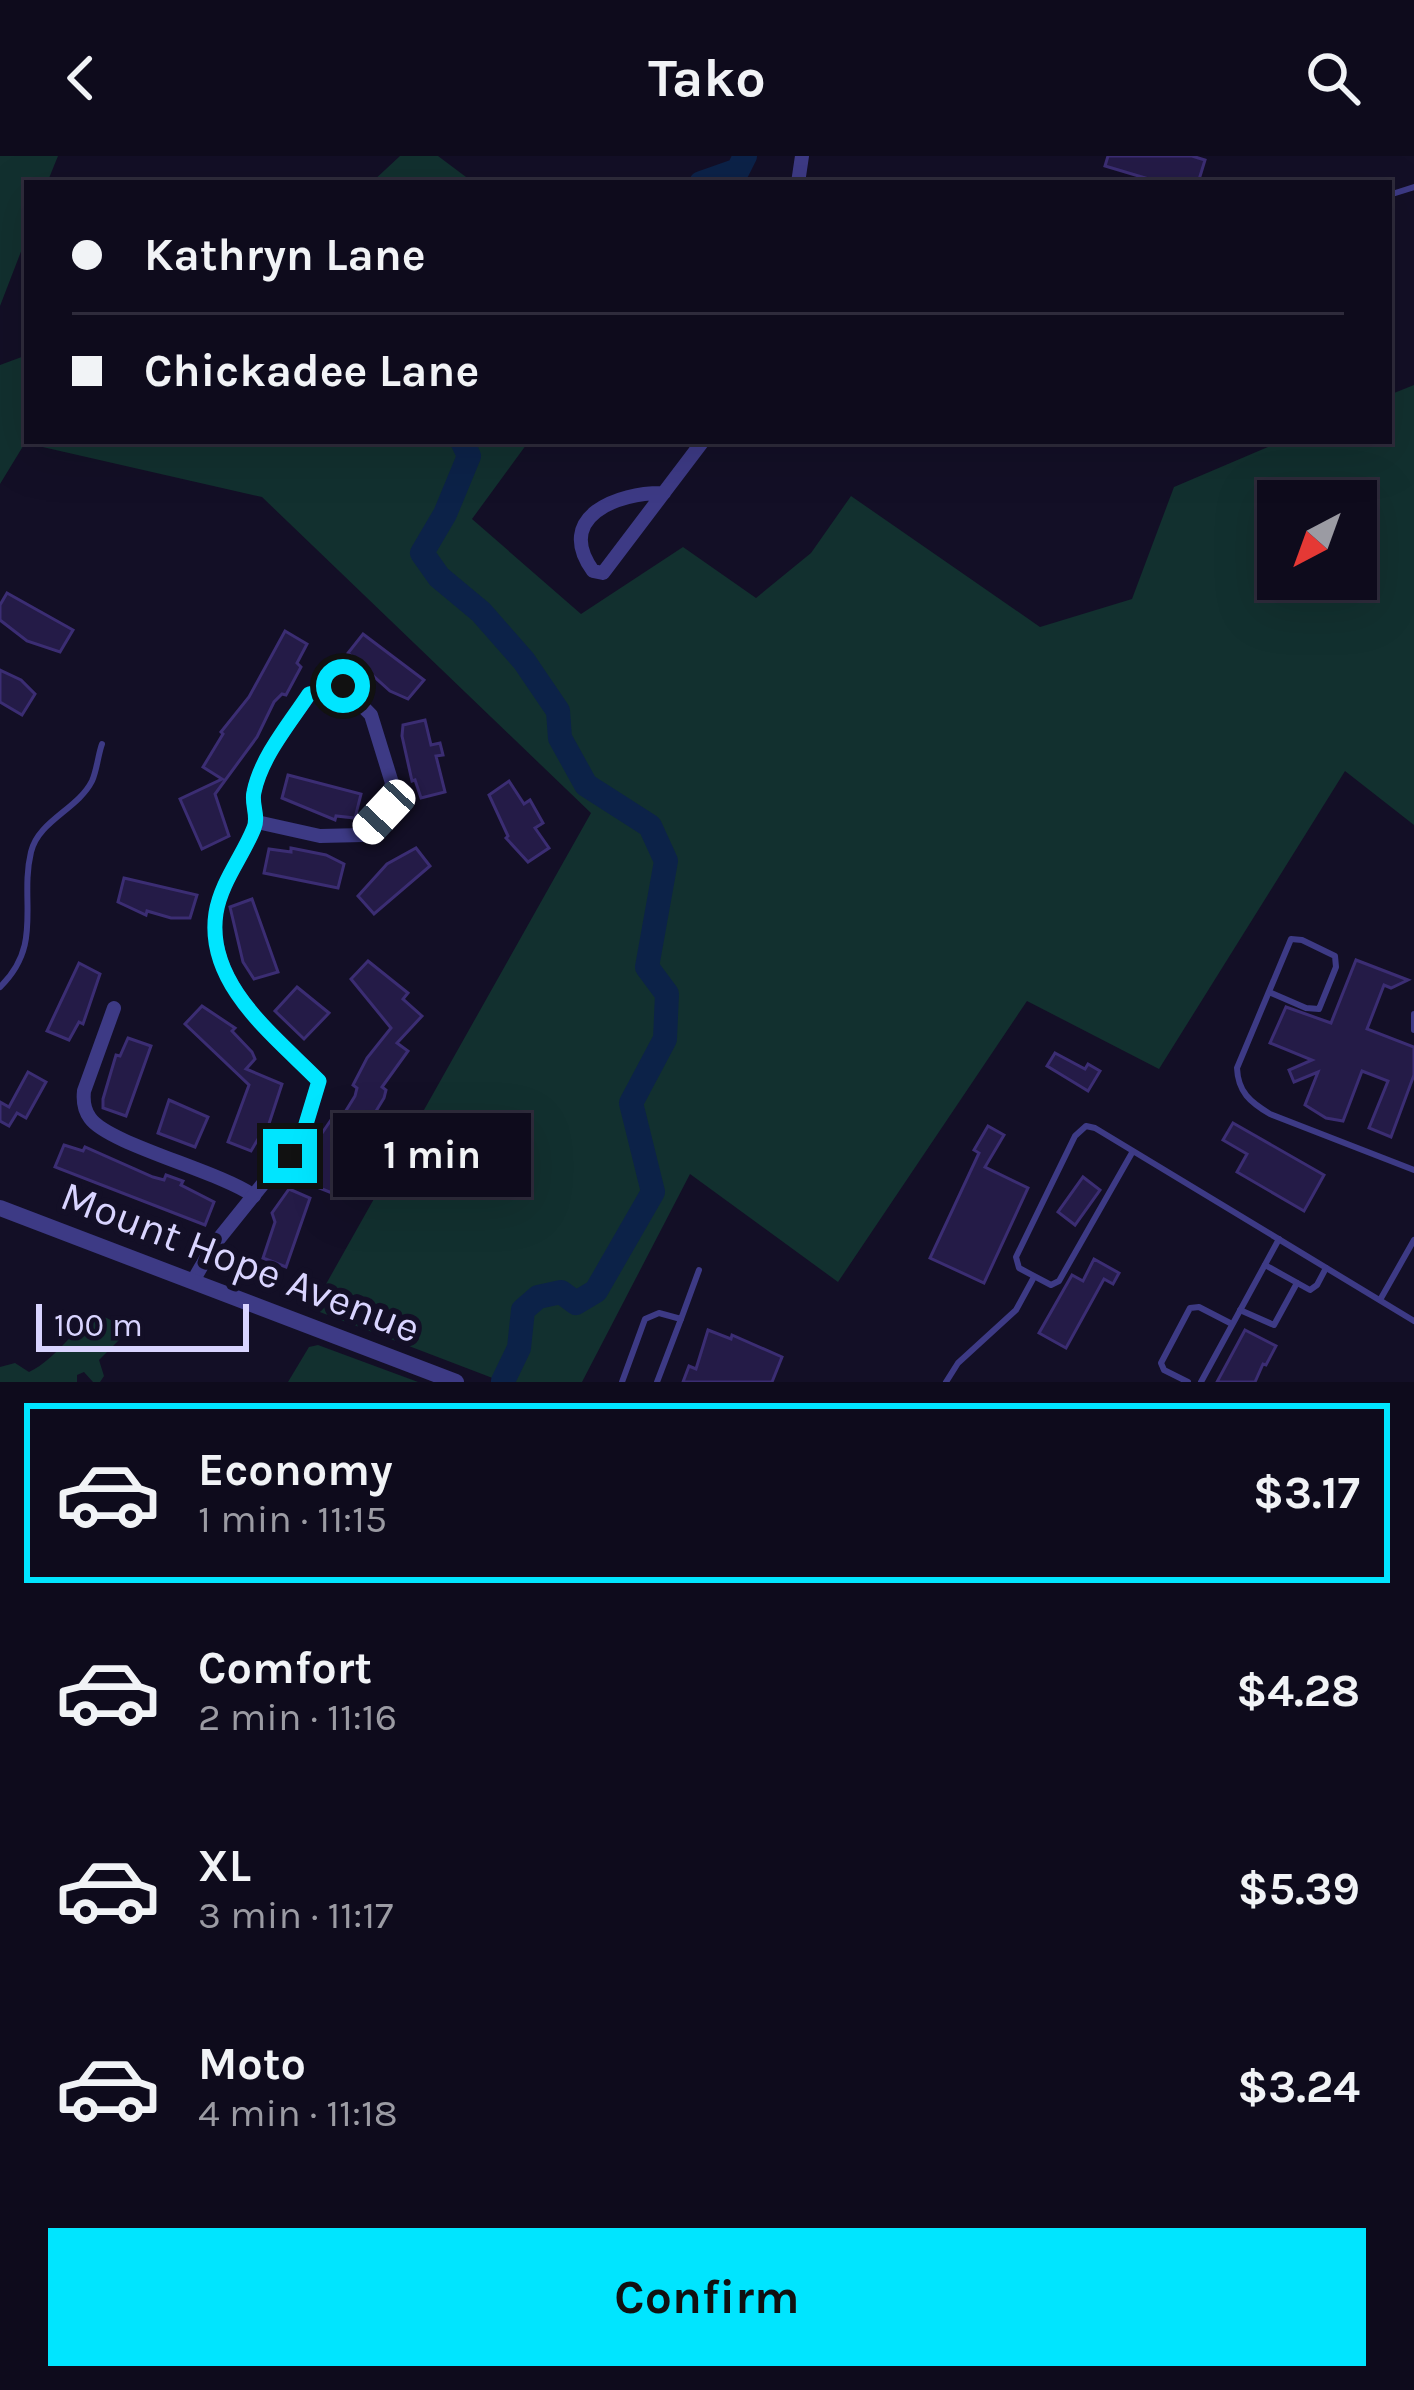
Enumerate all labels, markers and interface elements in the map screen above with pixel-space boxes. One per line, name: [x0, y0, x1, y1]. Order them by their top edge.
icon: back: [48, 45, 114, 111]
icon: search: [1300, 45, 1366, 111]
text: Tako: [648, 46, 766, 110]
text: Kathryn Lane: [144, 229, 426, 281]
text: Chickadee Lane: [144, 345, 479, 397]
north arrow: [1257, 480, 1377, 600]
map controls: [1257, 480, 1377, 600]
route start: [316, 659, 370, 713]
car: [346, 773, 422, 851]
callout: 1 min: [332, 1114, 530, 1198]
route end: [263, 1129, 317, 1183]
text: 1 min: [383, 1132, 481, 1178]
street label: Mount Hope Avenue: [54, 1170, 427, 1353]
scale bar: [36, 1298, 249, 1351]
text: 100 m: [54, 1306, 143, 1344]
icon: car: [54, 1439, 162, 1547]
text: Economy: [198, 1444, 393, 1496]
text: $3.17: [1253, 1467, 1360, 1519]
text: 1 min · 11:15: [198, 1496, 387, 1542]
icon: car: [54, 1637, 162, 1745]
text: Comfort: [198, 1642, 372, 1694]
text: $4.28: [1236, 1665, 1360, 1717]
text: 2 min · 11:16: [198, 1694, 397, 1740]
icon: car: [54, 1835, 162, 1943]
text: XL: [198, 1840, 251, 1892]
text: $5.39: [1238, 1863, 1360, 1915]
text: 3 min · 11:17: [198, 1892, 393, 1938]
icon: car: [54, 2033, 162, 2141]
text: Moto: [198, 2038, 306, 2090]
text: $3.24: [1237, 2061, 1360, 2113]
text: 4 min · 11:18: [198, 2090, 398, 2136]
button: Confirm: [48, 2228, 1366, 2366]

